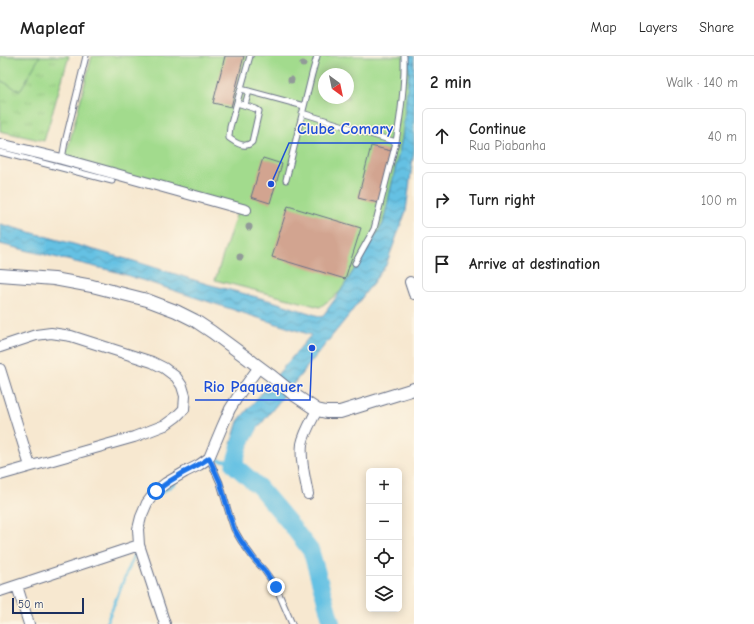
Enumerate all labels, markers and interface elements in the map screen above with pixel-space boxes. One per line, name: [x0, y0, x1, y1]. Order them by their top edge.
text: Mapleaf: [20, 17, 84, 39]
text: Map: [590, 19, 617, 36]
text: Layers: [639, 19, 677, 36]
text: Share: [699, 19, 734, 36]
north arrow: [318, 68, 354, 104]
text: 2 min: [430, 73, 471, 92]
text: Walk · 140 m: [666, 75, 738, 90]
callout: Clube Comary: [289, 115, 401, 143]
text: Clube Comary: [297, 120, 394, 138]
text: Continue: [469, 120, 526, 138]
icon: ahead: [431, 125, 453, 147]
text: 40 m: [708, 129, 737, 144]
text: Rua Piabanha: [469, 138, 546, 153]
icon: right: [431, 189, 453, 211]
text: Turn right: [469, 191, 535, 209]
text: 100 m: [701, 193, 737, 208]
icon: arrive: [431, 253, 453, 275]
text: Arrive at destination: [469, 255, 600, 273]
callout: Rio Paquequer: [195, 372, 310, 400]
text: Rio Paquequer: [203, 378, 303, 396]
map controls: [366, 468, 402, 612]
button: +: [366, 468, 402, 504]
route start: [147, 482, 165, 500]
button: −: [366, 504, 402, 540]
button: locate: [366, 540, 402, 576]
button: layers: [366, 576, 402, 612]
route end: [267, 578, 285, 596]
scale bar: [12, 596, 84, 615]
text: 50 m: [18, 598, 43, 611]

